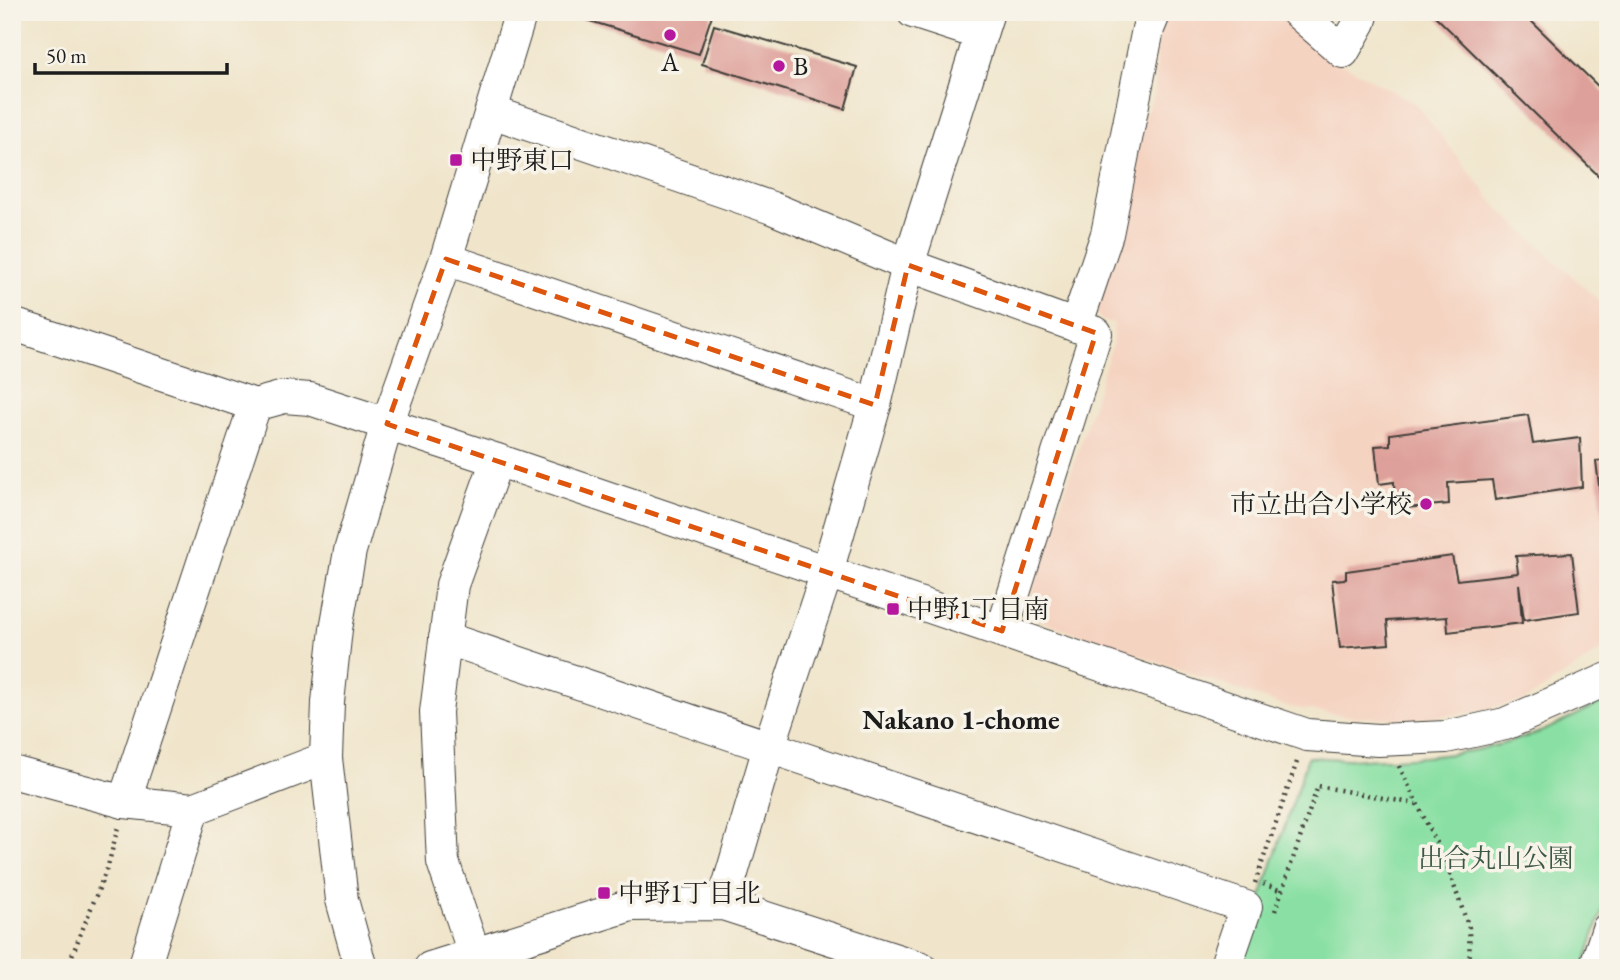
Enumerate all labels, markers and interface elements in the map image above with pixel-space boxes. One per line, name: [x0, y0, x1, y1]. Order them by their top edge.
marker: A: [662, 27, 678, 43]
scale bar: [35, 32, 228, 76]
text: 50 m: [46, 42, 87, 69]
place label: A: [660, 45, 680, 79]
place label: B: [793, 49, 808, 83]
marker: B: [771, 58, 787, 74]
place label: 中野東口: [470, 143, 574, 177]
marker: 中野東口: [448, 152, 464, 168]
place label: 市立出合小学校: [1230, 487, 1412, 521]
marker: 市立出合小学校: [1418, 496, 1434, 512]
place label: 中野1丁目南: [907, 592, 1049, 626]
marker: 中野1丁目南: [885, 601, 901, 617]
district label: Nakano 1-chome: [862, 701, 1060, 737]
park label: 出合丸山公園: [1418, 841, 1574, 875]
place label: 中野1丁目北: [618, 876, 760, 910]
marker: 中野1丁目北: [596, 885, 612, 901]

